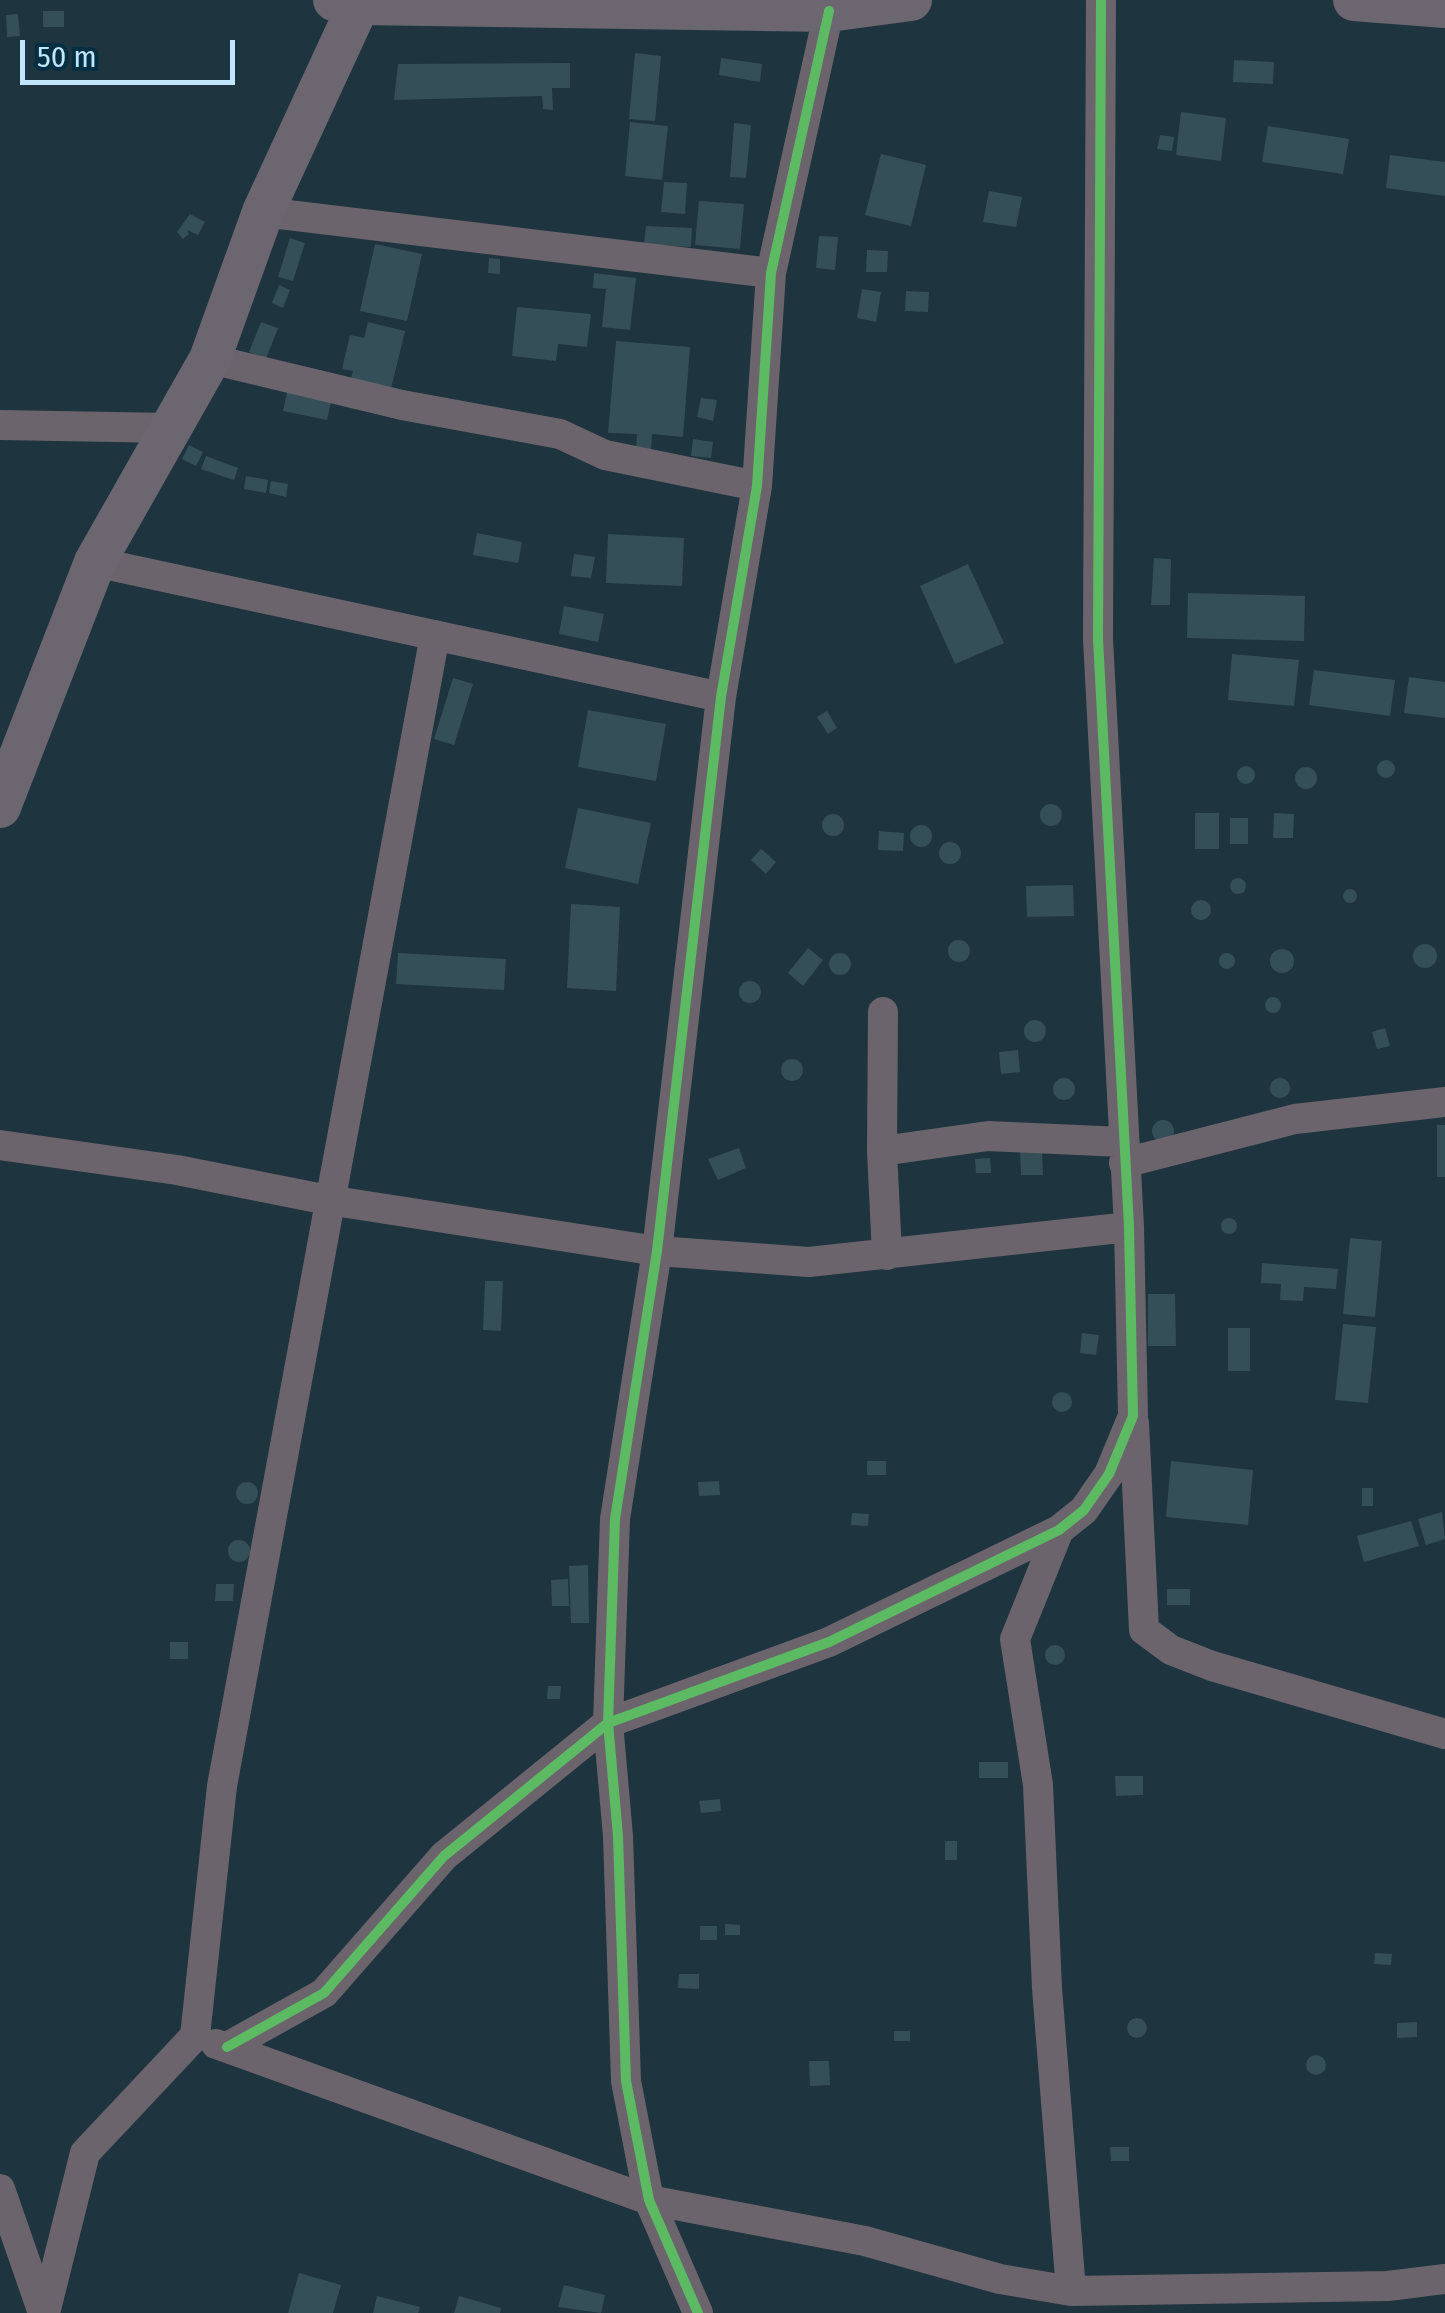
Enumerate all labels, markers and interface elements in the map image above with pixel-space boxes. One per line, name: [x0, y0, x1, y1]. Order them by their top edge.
scale bar: [25, 20, 240, 82]
text: 50 m: [37, 39, 97, 75]

